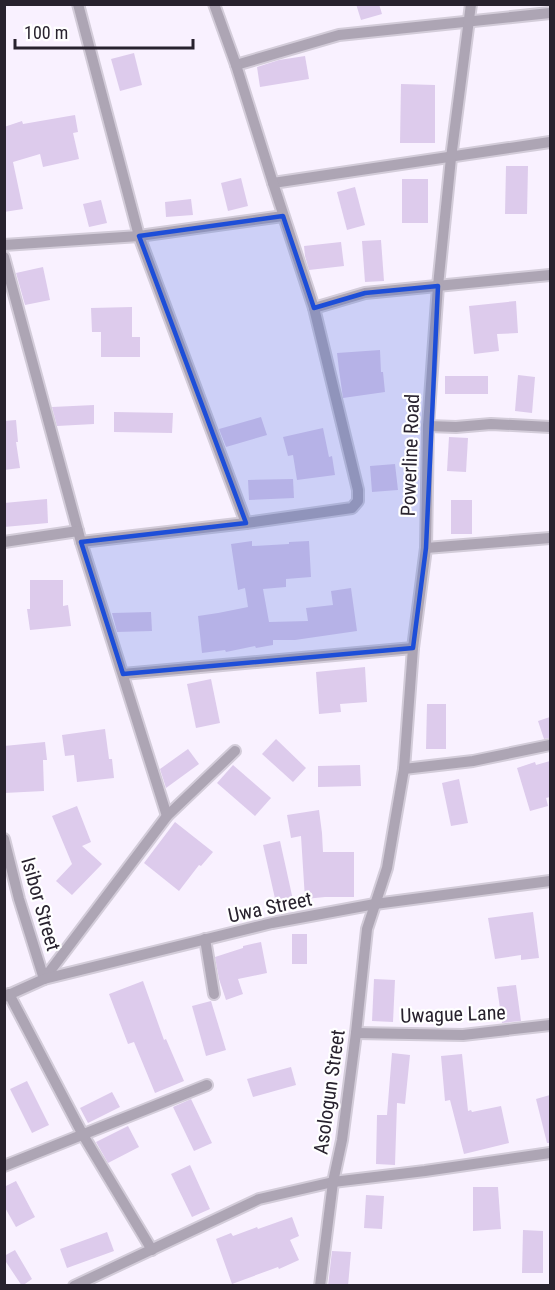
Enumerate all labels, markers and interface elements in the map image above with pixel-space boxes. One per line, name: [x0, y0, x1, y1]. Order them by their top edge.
scale bar: [15, 12, 194, 50]
text: 100 m: [24, 22, 68, 43]
street label: Powerline Road: [396, 393, 424, 517]
street label: Isibor Street: [16, 854, 66, 954]
street label: Uwa Street: [226, 886, 314, 928]
street label: Uwague Lane: [400, 1000, 506, 1028]
street label: Asologun Street: [308, 1028, 350, 1156]

